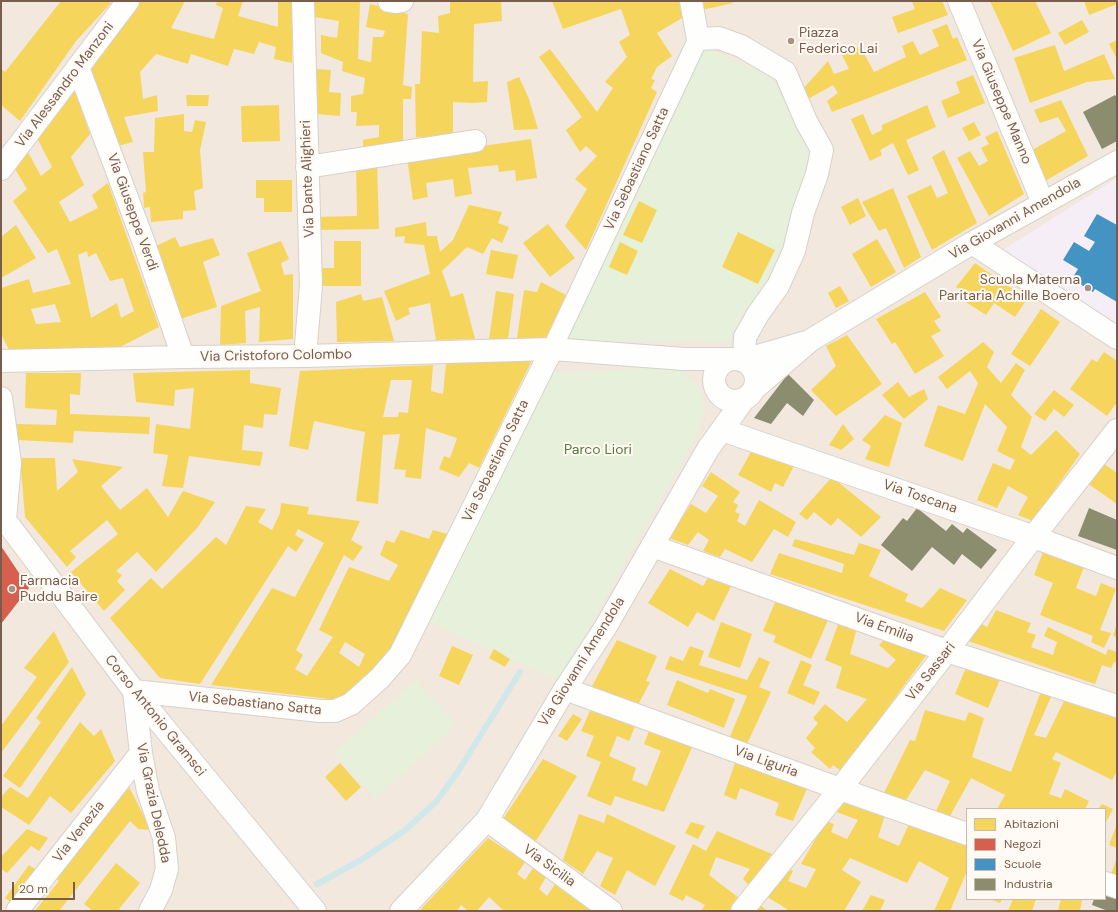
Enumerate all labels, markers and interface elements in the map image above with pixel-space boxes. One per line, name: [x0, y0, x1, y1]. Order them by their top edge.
street label: Via Alessandro Manzoni: [12, 19, 118, 151]
place label: Piazza Federico Lai: [799, 25, 878, 58]
marker: Piazza Federico Lai: [786, 36, 796, 46]
street label: Via Giuseppe Manno: [967, 37, 1035, 167]
street label: Via Sebastiano Satta: [601, 105, 673, 233]
street label: Via Dante Alighieri: [298, 120, 318, 238]
street label: Via Giuseppe Verdi: [103, 151, 161, 273]
street label: Via Giovanni Amendola: [946, 174, 1084, 264]
place label: Scuola Materna Paritaria Achille Boero: [939, 272, 1080, 304]
marker: Scuola Materna Paritaria Achille Boero: [1083, 283, 1093, 293]
street label: Via Cristoforo Colombo: [200, 346, 352, 366]
street label: Via Sebastiano Satta: [459, 397, 533, 525]
park label: Parco Liori: [564, 442, 632, 458]
street label: Via Toscana: [881, 476, 959, 518]
place label: Farmacia Puddu Baire: [20, 573, 98, 606]
marker: Farmacia Puddu Baire: [7, 584, 17, 594]
street label: Via Giovanni Amendola: [535, 594, 629, 730]
street label: Via Emilia: [852, 610, 916, 646]
street label: Via Sassari: [903, 639, 959, 705]
street label: Corso Antonio Gramsci: [101, 652, 209, 780]
street label: Via Sebastiano Satta: [188, 689, 322, 719]
street label: Via Grazia Deledda: [132, 741, 174, 865]
street label: Via Liguria: [732, 743, 800, 781]
street label: Via Venezia: [50, 798, 108, 866]
legend: [966, 808, 1106, 900]
text: Abitazioni: [1004, 816, 1059, 832]
text: Negozi: [1004, 836, 1041, 852]
street label: Via Sicilia: [519, 841, 579, 891]
text: Scuole: [1004, 856, 1041, 872]
scale bar: [14, 874, 77, 900]
text: Industria: [1004, 876, 1052, 892]
text: 20 m: [19, 881, 48, 897]

